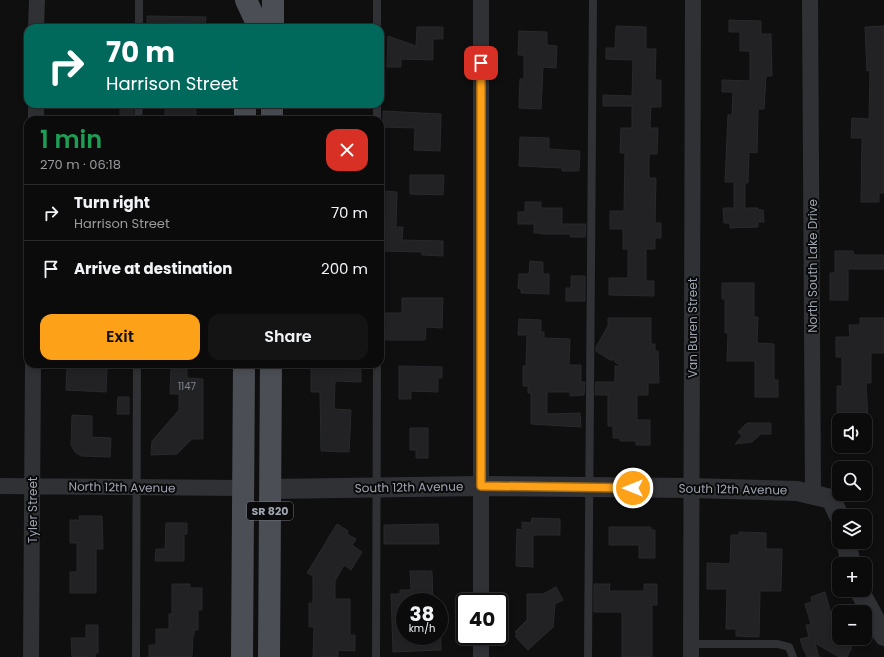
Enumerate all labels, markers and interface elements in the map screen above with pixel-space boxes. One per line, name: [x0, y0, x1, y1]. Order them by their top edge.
text: 70 m: [106, 33, 175, 72]
icon: right: [40, 40, 92, 92]
pin: [464, 46, 498, 80]
icon: arrive: [470, 52, 492, 74]
text: Harrison Street: [106, 71, 238, 96]
text: 1 min: [40, 123, 102, 156]
button: close: [326, 129, 368, 171]
text: 270 m · 06:18: [40, 155, 121, 174]
text: Turn right: [74, 192, 150, 213]
street label: North South Lake Drive: [804, 199, 821, 333]
icon: right: [40, 202, 62, 224]
text: 70 m: [331, 202, 368, 223]
text: Harrison Street: [74, 214, 170, 233]
icon: arrive: [40, 258, 62, 280]
text: Arrive at destination: [74, 258, 232, 279]
text: 200 m: [321, 258, 368, 279]
street label: Van Buren Street: [684, 278, 701, 378]
button: Exit: [40, 314, 200, 360]
button: Share: [208, 314, 368, 360]
house number: 1147: [178, 379, 197, 394]
map controls: [832, 413, 872, 645]
button: sound: [832, 413, 872, 453]
button: search: [832, 461, 872, 501]
position arrow: [612, 467, 654, 509]
street label: Tyler Street: [24, 477, 41, 543]
street label: North 12th Avenue: [68, 478, 176, 496]
street label: South 12th Avenue: [355, 478, 463, 496]
street label: South 12th Avenue: [679, 480, 787, 498]
road number: SR 820: [247, 502, 293, 520]
button: layers: [832, 509, 872, 549]
button: +: [832, 557, 872, 597]
speed limit sign: 40: [456, 593, 508, 645]
text: 38: [409, 600, 435, 628]
button: −: [832, 605, 872, 645]
text: km/h: [409, 621, 435, 636]

